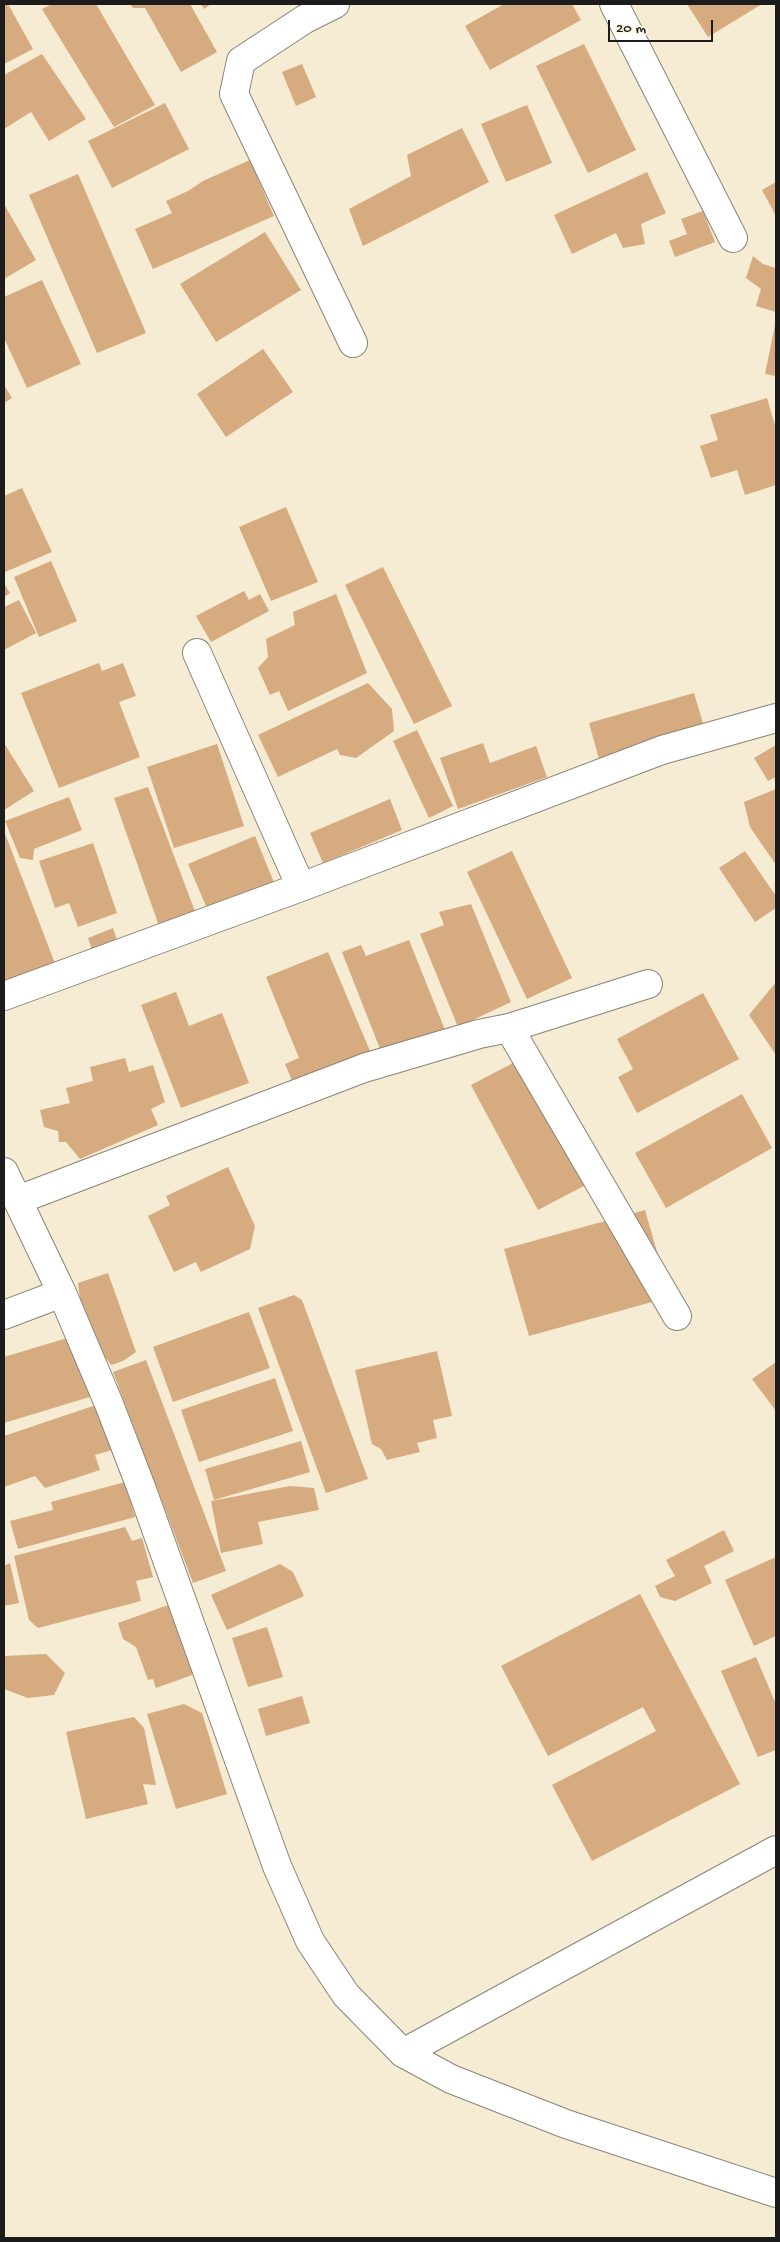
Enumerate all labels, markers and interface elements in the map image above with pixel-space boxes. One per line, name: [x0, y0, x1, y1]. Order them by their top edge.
scale bar: [610, 10, 715, 42]
text: 20 m: [616, 20, 646, 38]

